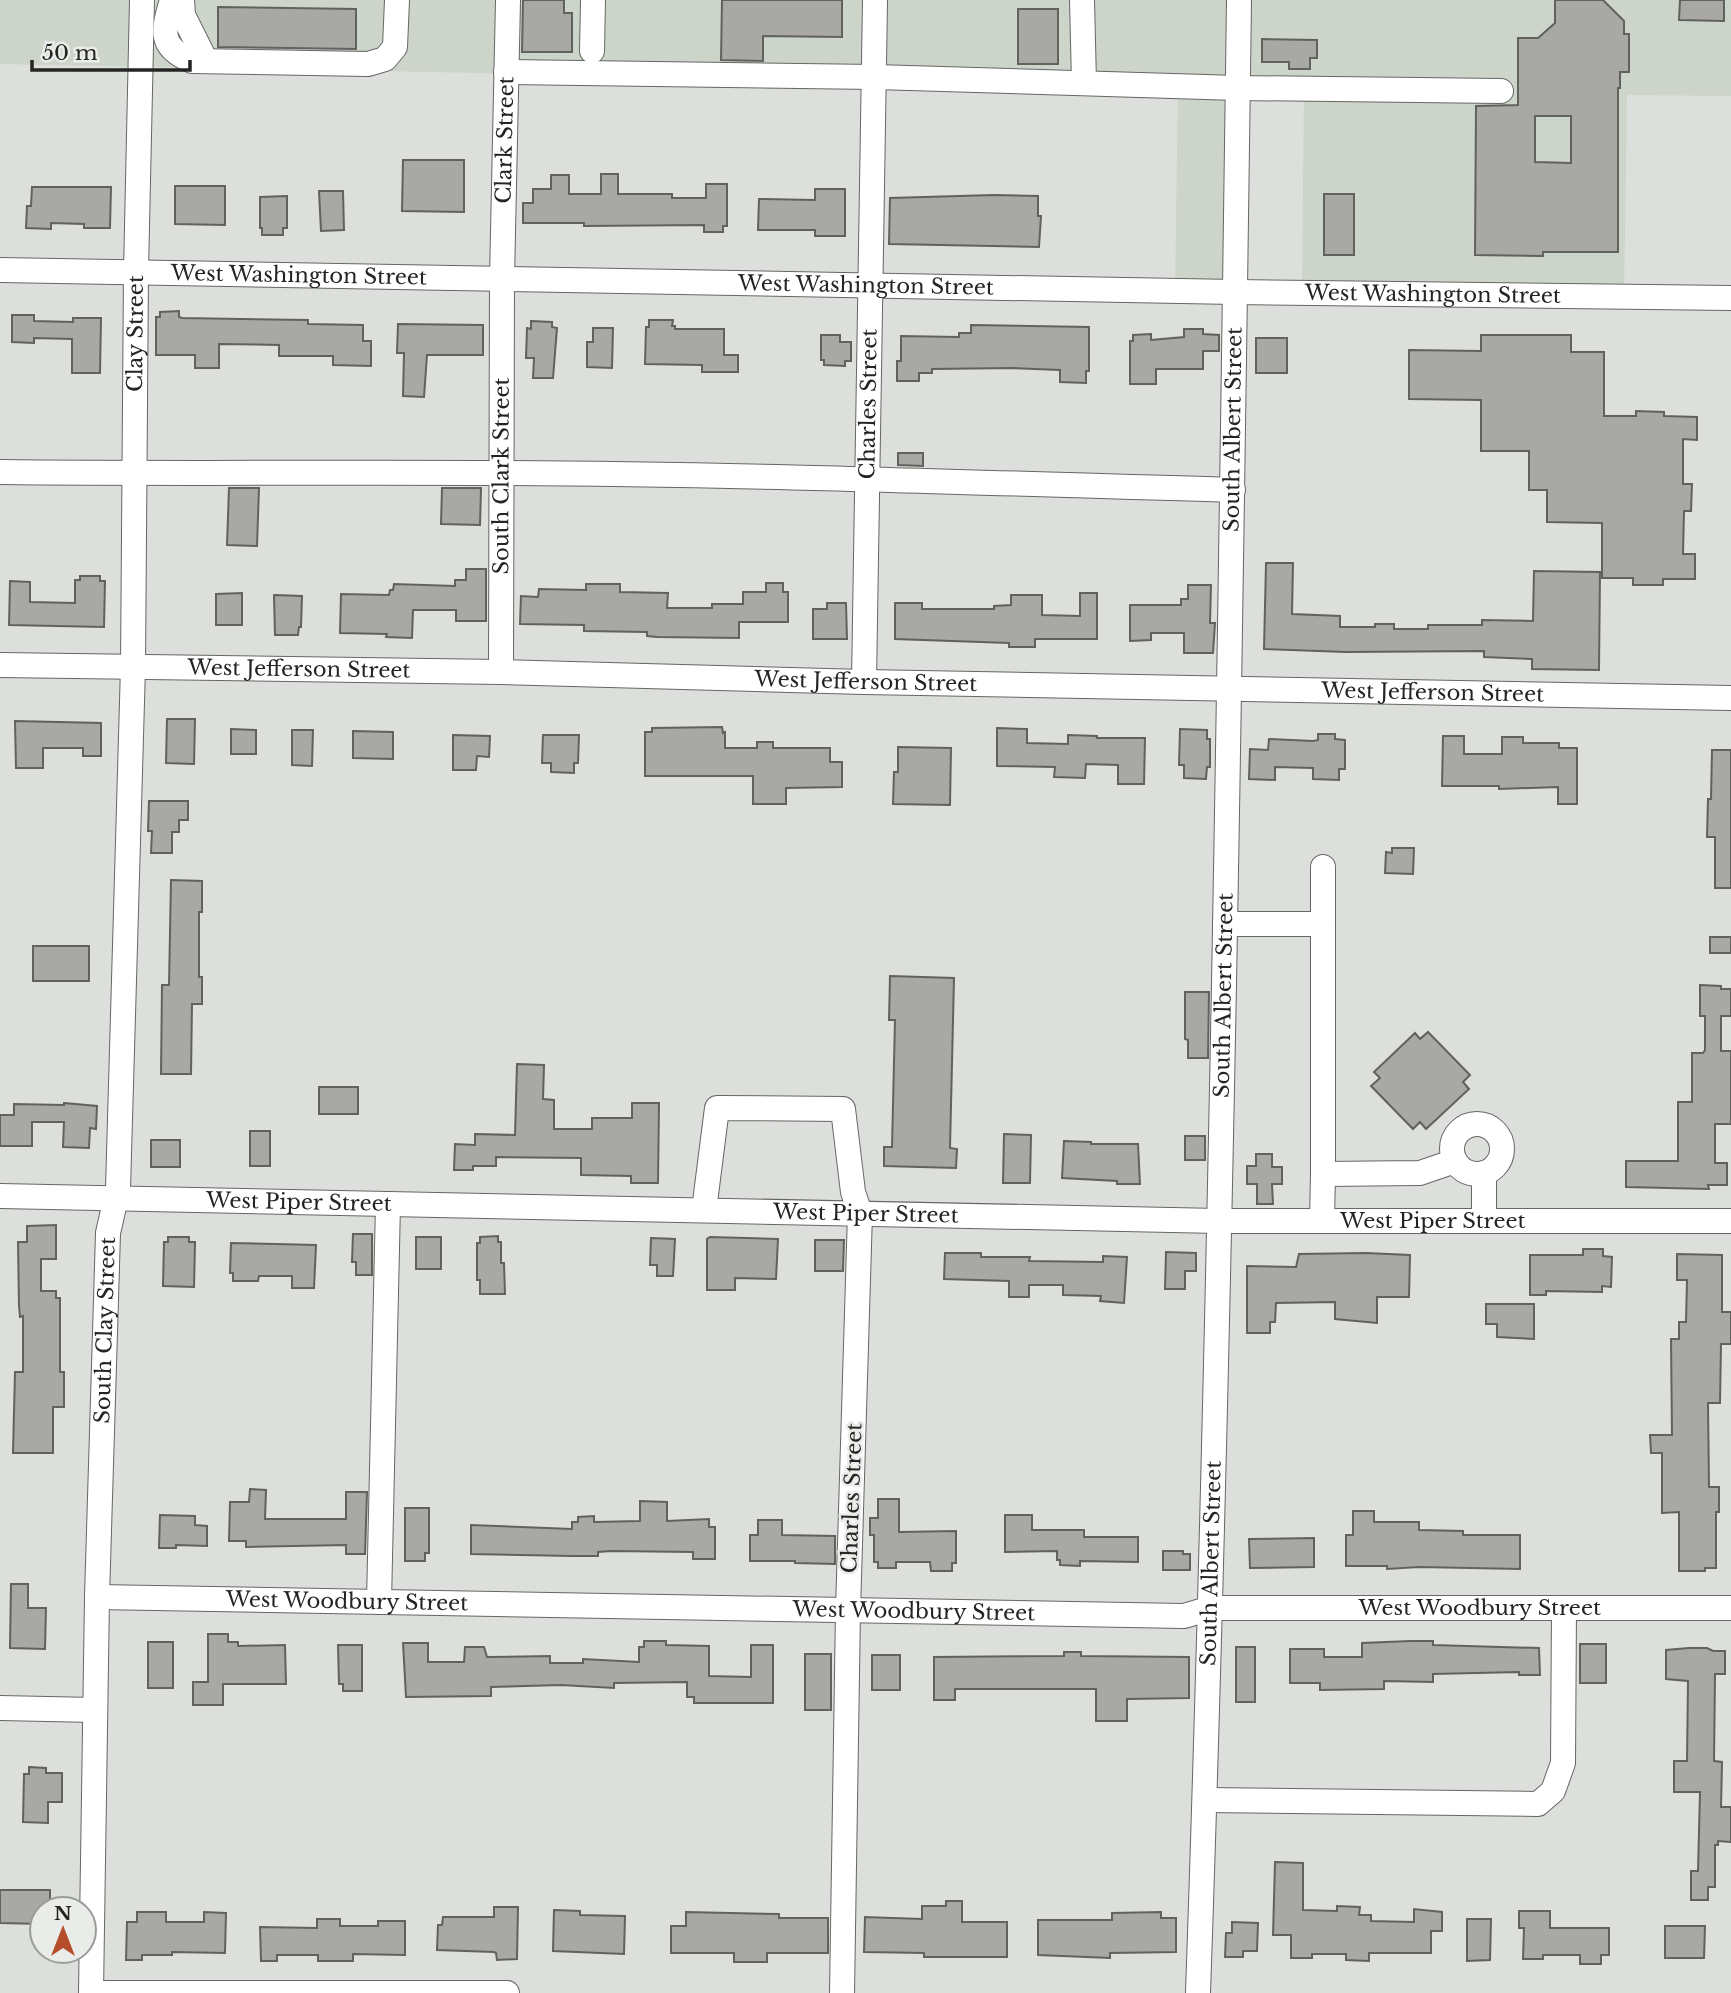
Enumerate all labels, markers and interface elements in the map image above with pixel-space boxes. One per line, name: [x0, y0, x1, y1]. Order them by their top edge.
scale bar: [32, 28, 189, 72]
text: 50 m: [42, 40, 98, 66]
street label: Clark Street: [491, 76, 519, 204]
street label: West Washington Street: [170, 260, 427, 291]
street label: West Washington Street: [737, 270, 994, 301]
street label: Clay Street: [122, 275, 149, 392]
street label: West Washington Street: [1304, 280, 1561, 309]
street label: South Albert Street: [1219, 327, 1248, 532]
street label: Charles Street: [854, 328, 883, 480]
street label: South Clark Street: [488, 377, 515, 575]
street label: West Jefferson Street: [186, 655, 411, 684]
street label: West Jefferson Street: [753, 666, 977, 697]
street label: West Jefferson Street: [1320, 677, 1544, 708]
street label: South Albert Street: [1209, 893, 1239, 1098]
street label: West Piper Street: [205, 1187, 392, 1217]
street label: West Piper Street: [772, 1199, 959, 1229]
street label: West Piper Street: [1339, 1208, 1525, 1234]
street label: South Clay Street: [89, 1236, 121, 1424]
street label: Charles Street: [836, 1422, 868, 1574]
street label: South Albert Street: [1195, 1460, 1227, 1666]
street label: West Woodbury Street: [225, 1586, 468, 1616]
street label: West Woodbury Street: [1357, 1595, 1601, 1621]
street label: West Woodbury Street: [791, 1596, 1035, 1626]
north arrow: [28, 1895, 98, 1965]
text: N: [54, 1902, 72, 1925]

